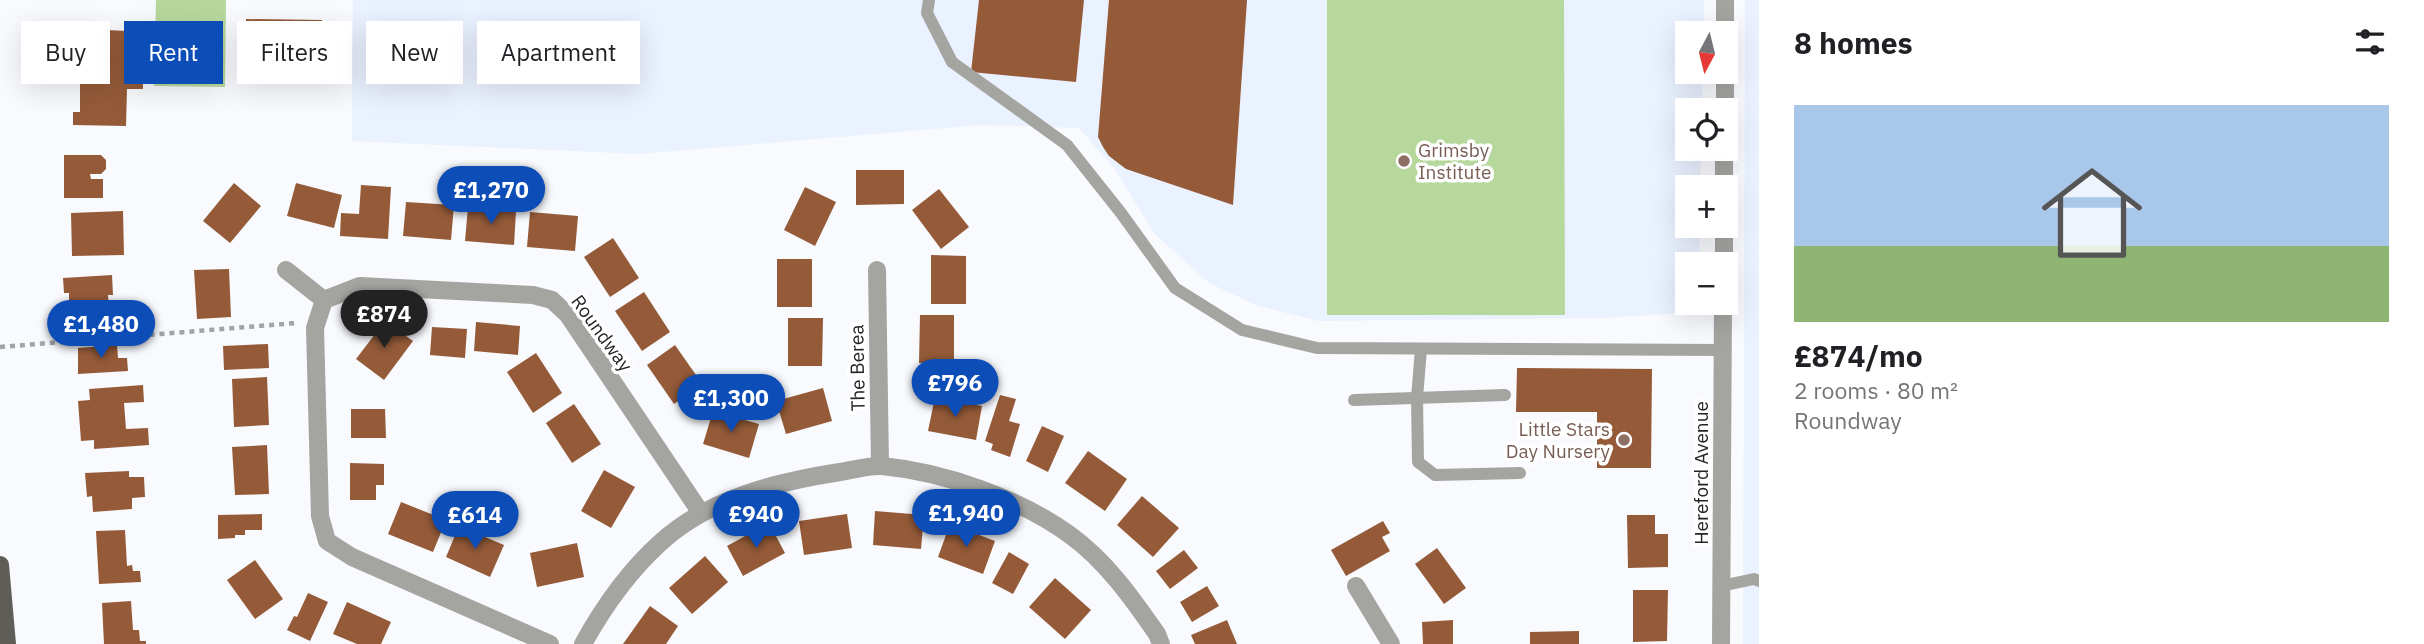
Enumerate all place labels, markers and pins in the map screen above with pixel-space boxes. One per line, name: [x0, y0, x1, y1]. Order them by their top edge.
place label: Grimsby Institute: [1418, 138, 1491, 184]
marker: Grimsby Institute: [1396, 153, 1412, 169]
pin: £1,270: [434, 166, 548, 226]
pin: £874: [343, 290, 425, 350]
pin: £1,480: [44, 300, 158, 360]
pin: £796: [914, 360, 996, 419]
pin: £1,300: [674, 374, 788, 434]
place label: Little Stars Day Nursery: [1506, 417, 1611, 463]
marker: Little Stars Day Nursery: [1616, 432, 1632, 448]
pin: £940: [715, 490, 797, 550]
pin: £1,940: [909, 490, 1023, 549]
pin: £614: [434, 491, 516, 551]

